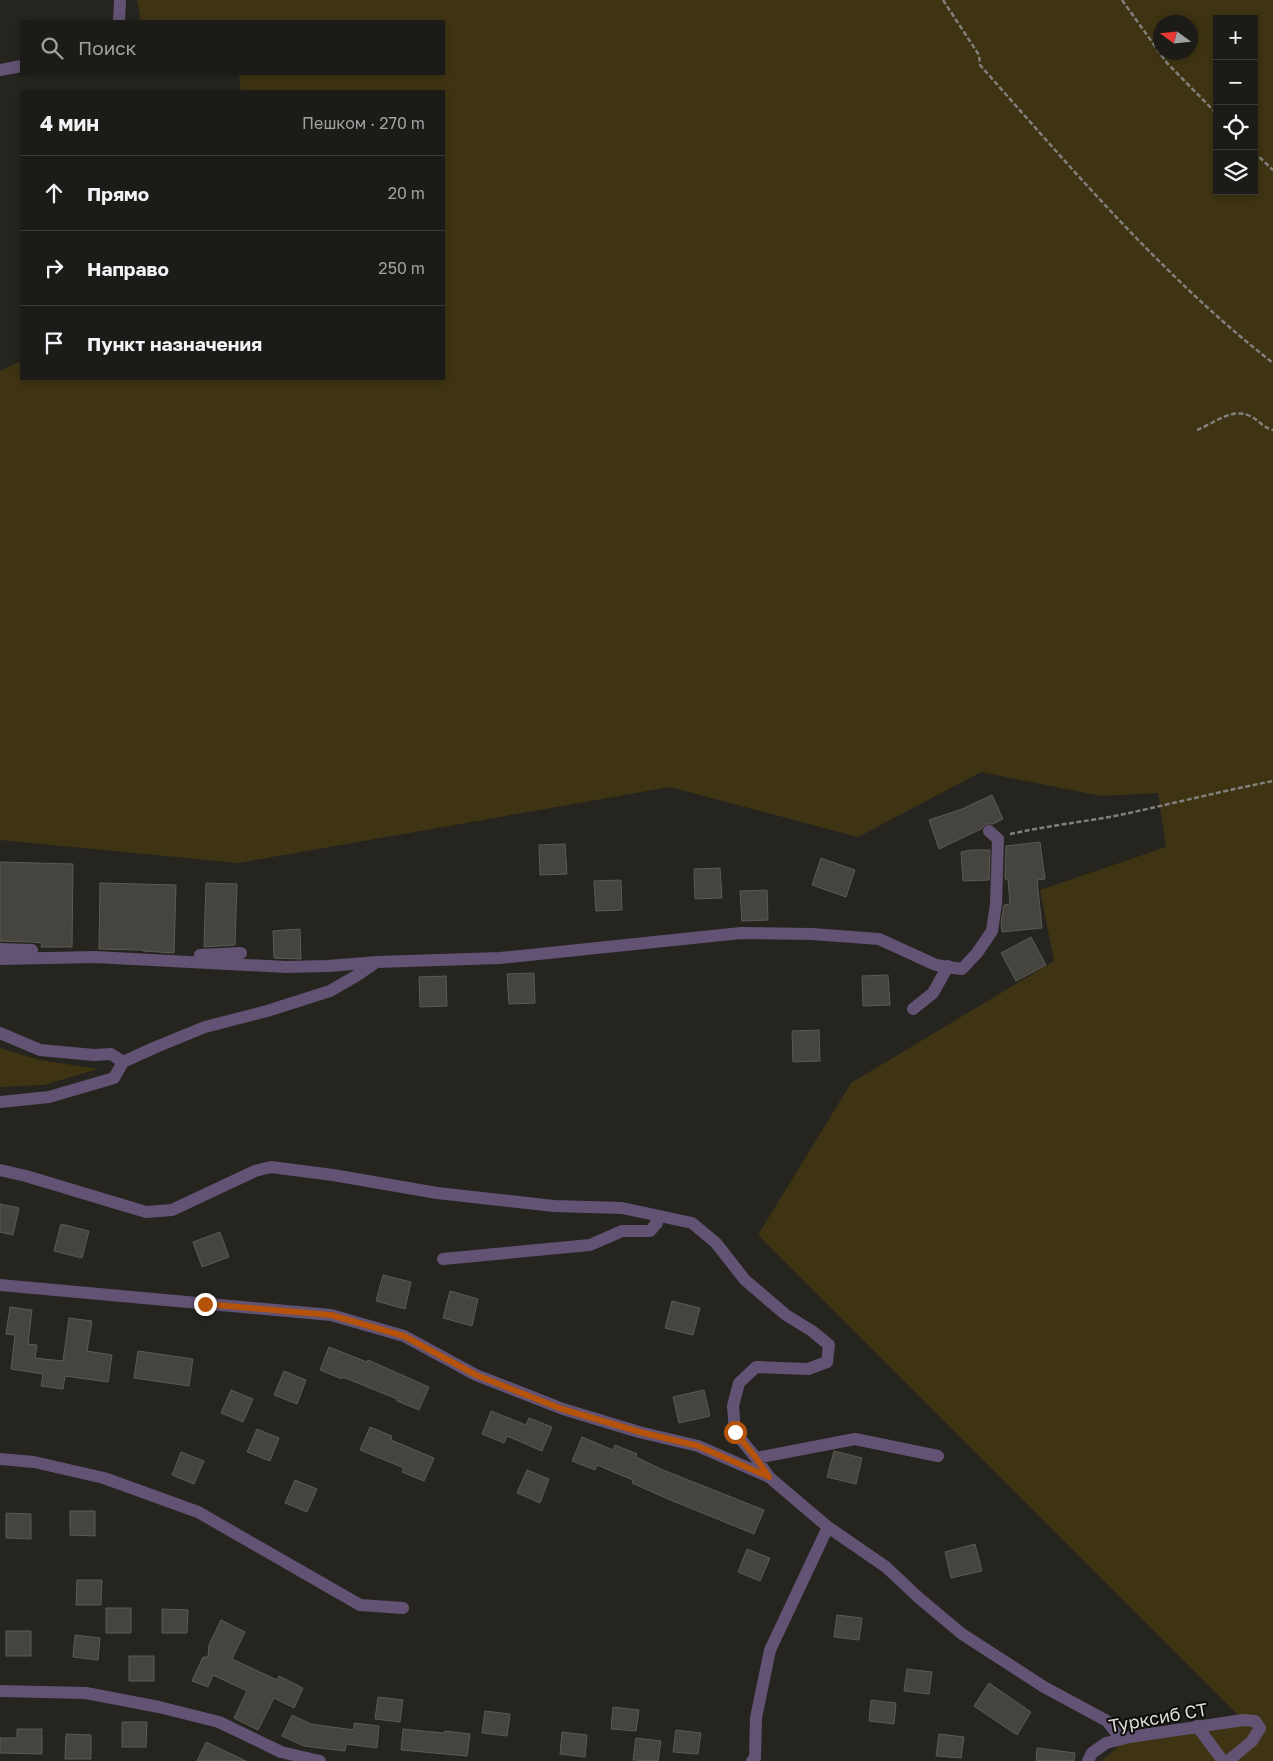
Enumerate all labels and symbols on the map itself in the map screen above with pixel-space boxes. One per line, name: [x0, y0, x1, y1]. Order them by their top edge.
north arrow: [1153, 15, 1198, 60]
route end: [194, 1293, 217, 1316]
route start: [724, 1421, 747, 1444]
street label: Турксиб СТ: [1107, 1697, 1209, 1737]

